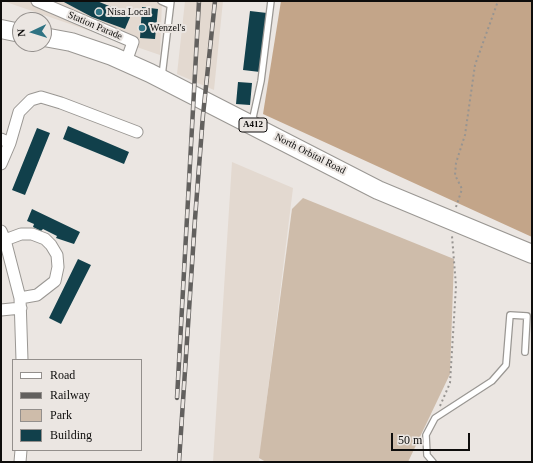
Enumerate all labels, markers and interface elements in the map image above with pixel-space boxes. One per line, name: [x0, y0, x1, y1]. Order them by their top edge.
place label: Nisa Local: [107, 6, 151, 18]
marker: Nisa Local: [94, 7, 104, 17]
street label: Station Parade: [66, 9, 124, 43]
north arrow: [12, 12, 52, 52]
place label: Wenzel's: [150, 22, 185, 34]
marker: Wenzel's: [137, 23, 147, 33]
text: N: [15, 28, 27, 37]
road number: A412: [239, 118, 267, 132]
street label: North Orbital Road: [273, 131, 347, 177]
legend: [12, 359, 142, 451]
text: Road: [50, 368, 75, 382]
text: Railway: [50, 388, 90, 402]
text: Park: [50, 408, 72, 422]
scale bar: [393, 425, 472, 451]
text: Building: [50, 428, 92, 442]
text: 50 m: [398, 433, 422, 447]

